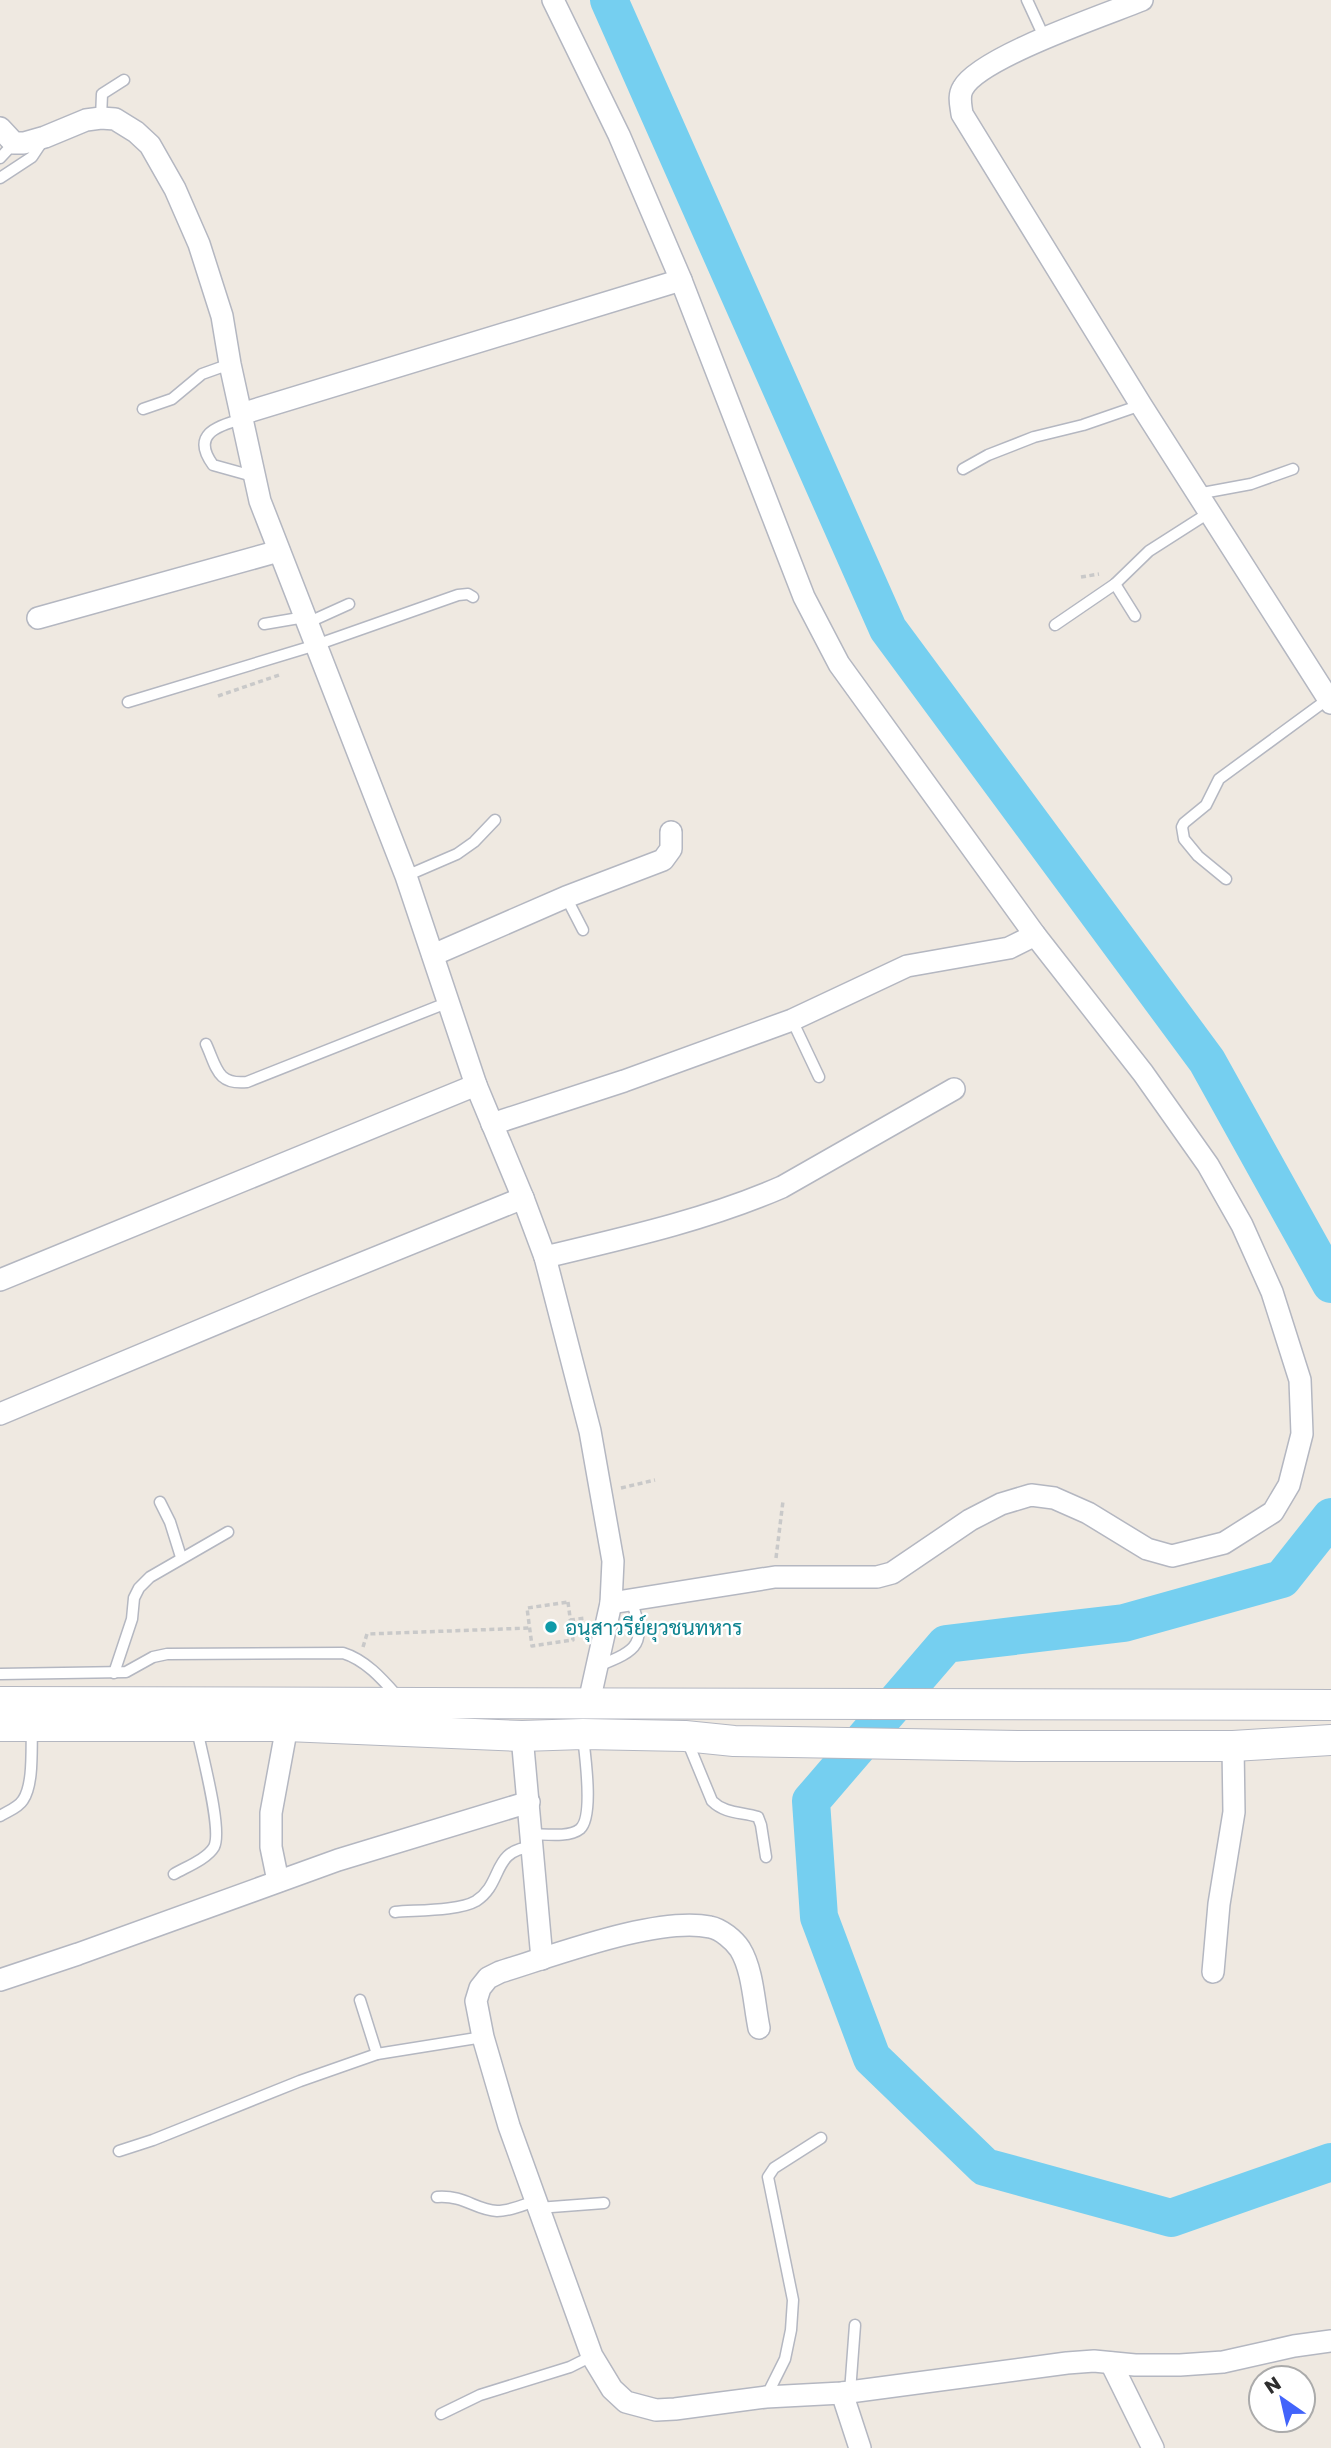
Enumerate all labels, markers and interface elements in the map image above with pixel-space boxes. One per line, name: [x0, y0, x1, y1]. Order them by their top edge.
place label: อนุสาวรีย์ยุวชนทหาร: [565, 1613, 742, 1642]
marker: อนุสาวรีย์ยุวชนทหาร: [543, 1619, 559, 1635]
north arrow: [1247, 2364, 1317, 2434]
text: N: [1259, 2370, 1286, 2401]

